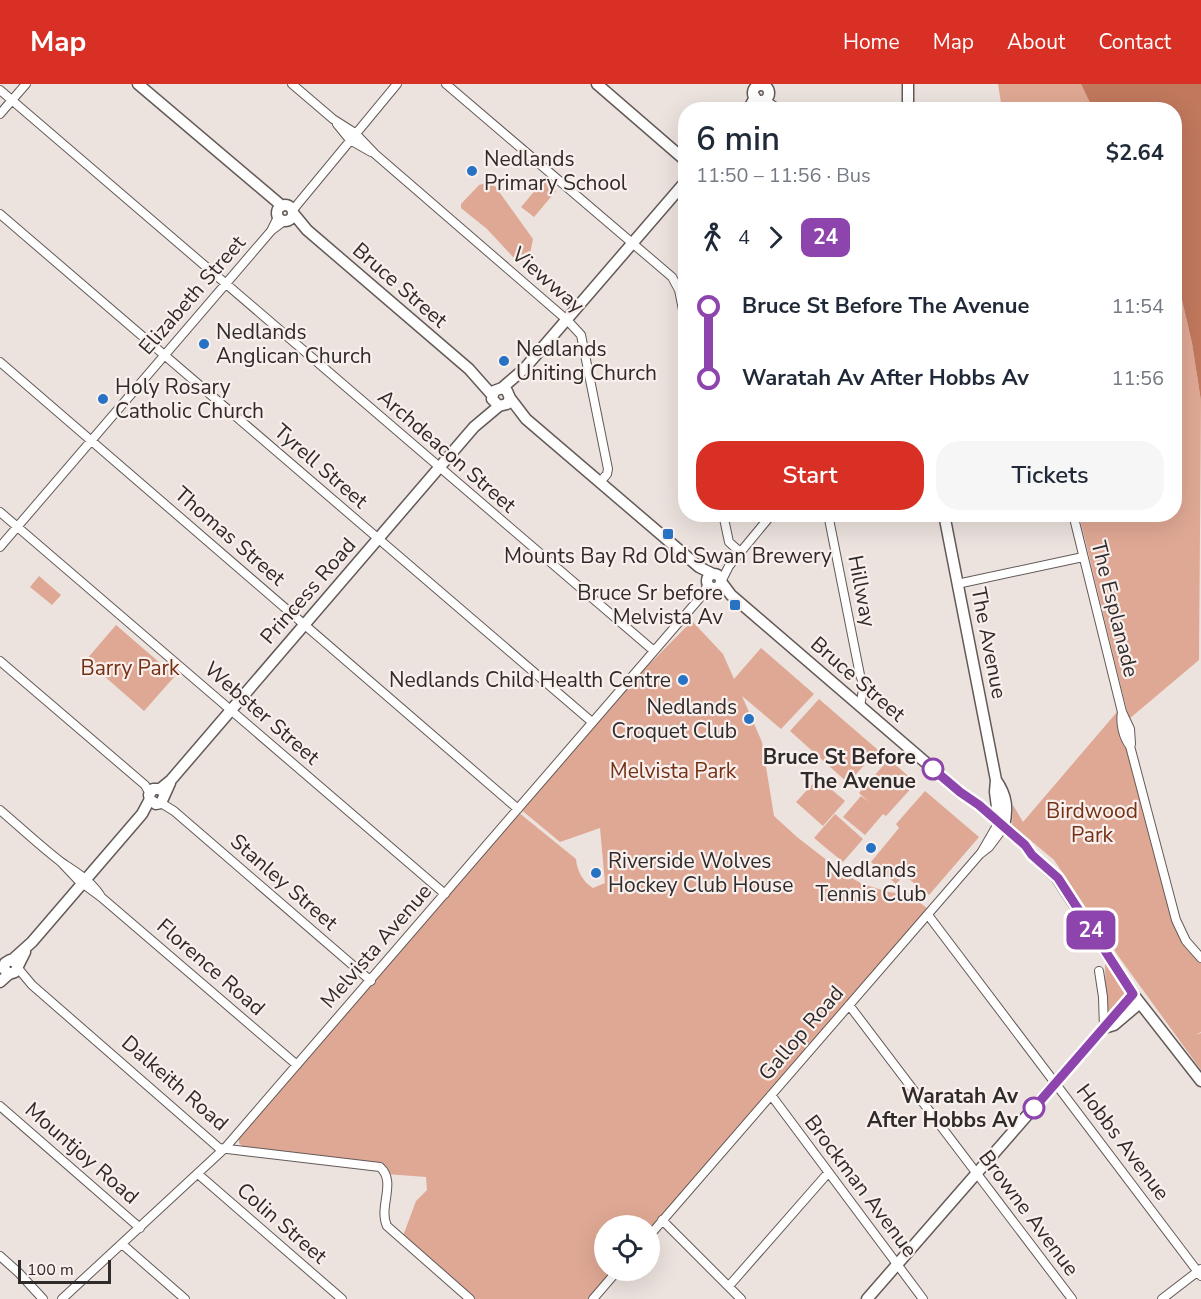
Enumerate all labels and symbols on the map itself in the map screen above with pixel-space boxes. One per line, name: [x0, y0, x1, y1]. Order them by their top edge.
place label: Nedlands Primary School: [484, 145, 628, 197]
marker: Nedlands Primary School: [465, 164, 479, 178]
street label: Elizabeth Street: [132, 229, 252, 361]
street label: Bruce Street: [347, 236, 454, 334]
street label: Viewway: [505, 240, 590, 319]
place label: Nedlands Anglican Church: [216, 318, 372, 370]
place label: Nedlands Uniting Church: [516, 335, 657, 387]
marker: Nedlands Anglican Church: [197, 337, 211, 351]
marker: Nedlands Uniting Church: [497, 354, 511, 368]
place label: Holy Rosary Catholic Church: [115, 373, 264, 425]
street label: Archdeacon Street: [372, 383, 523, 519]
marker: Holy Rosary Catholic Church: [96, 392, 110, 406]
street label: Tyrell Street: [268, 417, 374, 515]
street label: Thomas Street: [169, 480, 292, 592]
marker: Mounts Bay Rd Old Swan Brewery: [661, 527, 675, 541]
street label: Princess Road: [254, 532, 362, 650]
street label: The Esplanade: [1085, 538, 1145, 680]
place label: Mounts Bay Rd Old Swan Brewery: [504, 542, 832, 570]
street label: Hillway: [841, 553, 883, 629]
place label: Bruce Sr before Melvista Av: [577, 579, 723, 631]
street label: The Avenue: [965, 585, 1013, 701]
marker: Bruce Sr before Melvista Av: [728, 598, 742, 612]
street label: Bruce Street: [805, 630, 912, 728]
park label: Barry Park: [80, 654, 180, 682]
street label: Webster Street: [198, 655, 326, 771]
place label: Nedlands Child Health Centre: [389, 666, 671, 694]
marker: Nedlands Child Health Centre: [676, 673, 690, 687]
place label: Nedlands Croquet Club: [612, 693, 737, 745]
marker: Nedlands Croquet Club: [742, 712, 756, 726]
place label: Bruce St Before The Avenue: [763, 743, 916, 795]
park label: Melvista Park: [610, 757, 737, 785]
marker: Bruce St Before The Avenue: [922, 758, 944, 780]
park label: Birdwood Park: [1046, 797, 1138, 849]
street label: Stanley Street: [224, 828, 344, 937]
marker: Nedlands Tennis Club: [864, 841, 878, 855]
place label: Riverside Wolves Hockey Club House: [608, 847, 793, 899]
place label: Nedlands Tennis Club: [816, 856, 926, 908]
marker: Riverside Wolves Hockey Club House: [589, 866, 603, 880]
street label: Melvista Avenue: [314, 878, 438, 1014]
line badge: 24: [1064, 910, 1118, 950]
street label: Florence Road: [151, 912, 271, 1022]
street label: Gallop Road: [752, 980, 850, 1086]
street label: Dalkeith Road: [116, 1029, 234, 1137]
street label: Hobbs Avenue: [1070, 1078, 1176, 1206]
place label: Waratah Av After Hobbs Av: [867, 1082, 1019, 1134]
street label: Mountjoy Road: [19, 1096, 145, 1210]
marker: Waratah Av After Hobbs Av: [1023, 1097, 1045, 1119]
street label: Brockman Avenue: [798, 1109, 924, 1263]
street label: Browne Avenue: [972, 1144, 1086, 1282]
street label: Colin Street: [231, 1176, 333, 1270]
scale bar: [18, 1257, 111, 1284]

